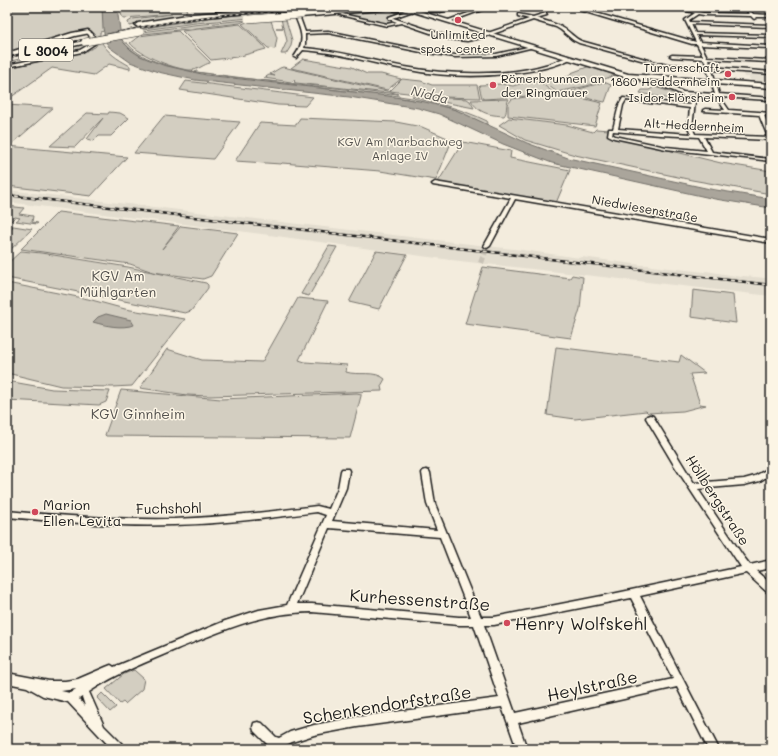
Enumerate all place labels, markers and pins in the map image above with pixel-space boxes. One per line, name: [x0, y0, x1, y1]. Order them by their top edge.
marker: Unlimited spots center: [453, 15, 463, 25]
place label: Unlimited spots center: [420, 26, 496, 56]
place label: Turnerschaft 1860 Heddernheim: [610, 59, 720, 89]
marker: Turnerschaft 1860 Heddernheim: [723, 69, 733, 79]
place label: Römerbrunnen an der Ringmauer: [501, 70, 604, 100]
marker: Römerbrunnen an der Ringmauer: [488, 80, 498, 90]
place label: Isidor Flörsheim: [629, 89, 724, 105]
marker: Isidor Flörsheim: [727, 92, 737, 102]
place label: Marion Ellen Levita: [43, 495, 122, 530]
marker: Marion Ellen Levita: [30, 507, 40, 517]
place label: Henry Wolfskehl: [515, 612, 647, 634]
marker: Henry Wolfskehl: [502, 618, 512, 628]

